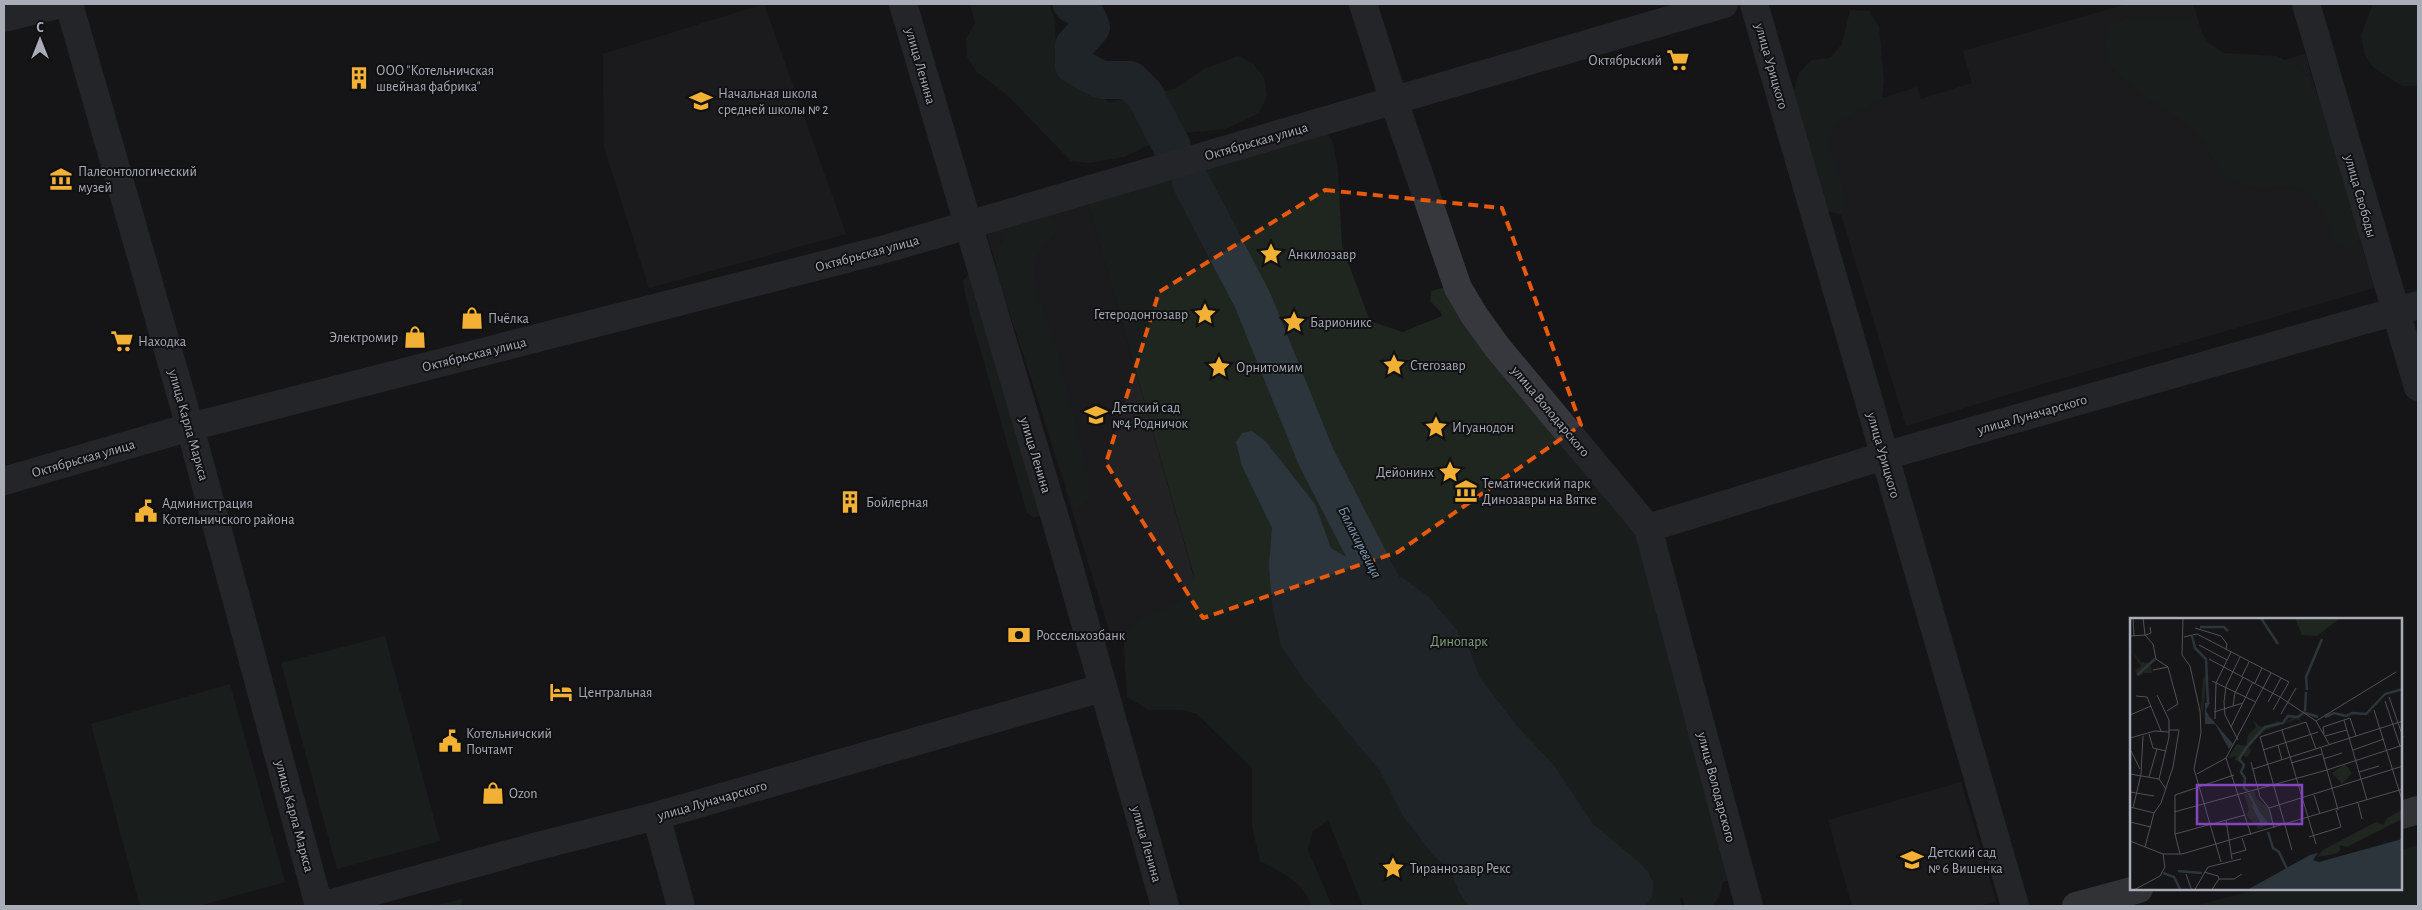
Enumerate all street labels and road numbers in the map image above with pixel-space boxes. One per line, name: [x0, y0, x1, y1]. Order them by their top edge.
street label: улица Урицкого: [1752, 21, 1790, 111]
street label: улица Ленина: [902, 26, 938, 107]
street label: Октябрьская улица: [1203, 120, 1310, 163]
street label: улица Свободы: [2341, 152, 2379, 239]
street label: Октябрьская улица: [814, 233, 921, 275]
street label: Октябрьская улица: [421, 335, 528, 375]
street label: улица Володарского: [1508, 363, 1592, 460]
street label: улица Карла Маркса: [165, 367, 211, 483]
street label: улица Луначарского: [1975, 393, 2089, 438]
street label: улица Урицкого: [1864, 410, 1902, 500]
street label: улица Ленина: [1017, 415, 1053, 496]
street label: Октябрьская улица: [30, 437, 137, 480]
street label: улица Володарского: [1694, 730, 1738, 844]
street label: улица Карла Маркса: [272, 758, 316, 874]
street label: улица Луначарского: [655, 779, 769, 824]
street label: улица Ленина: [1128, 804, 1164, 885]

